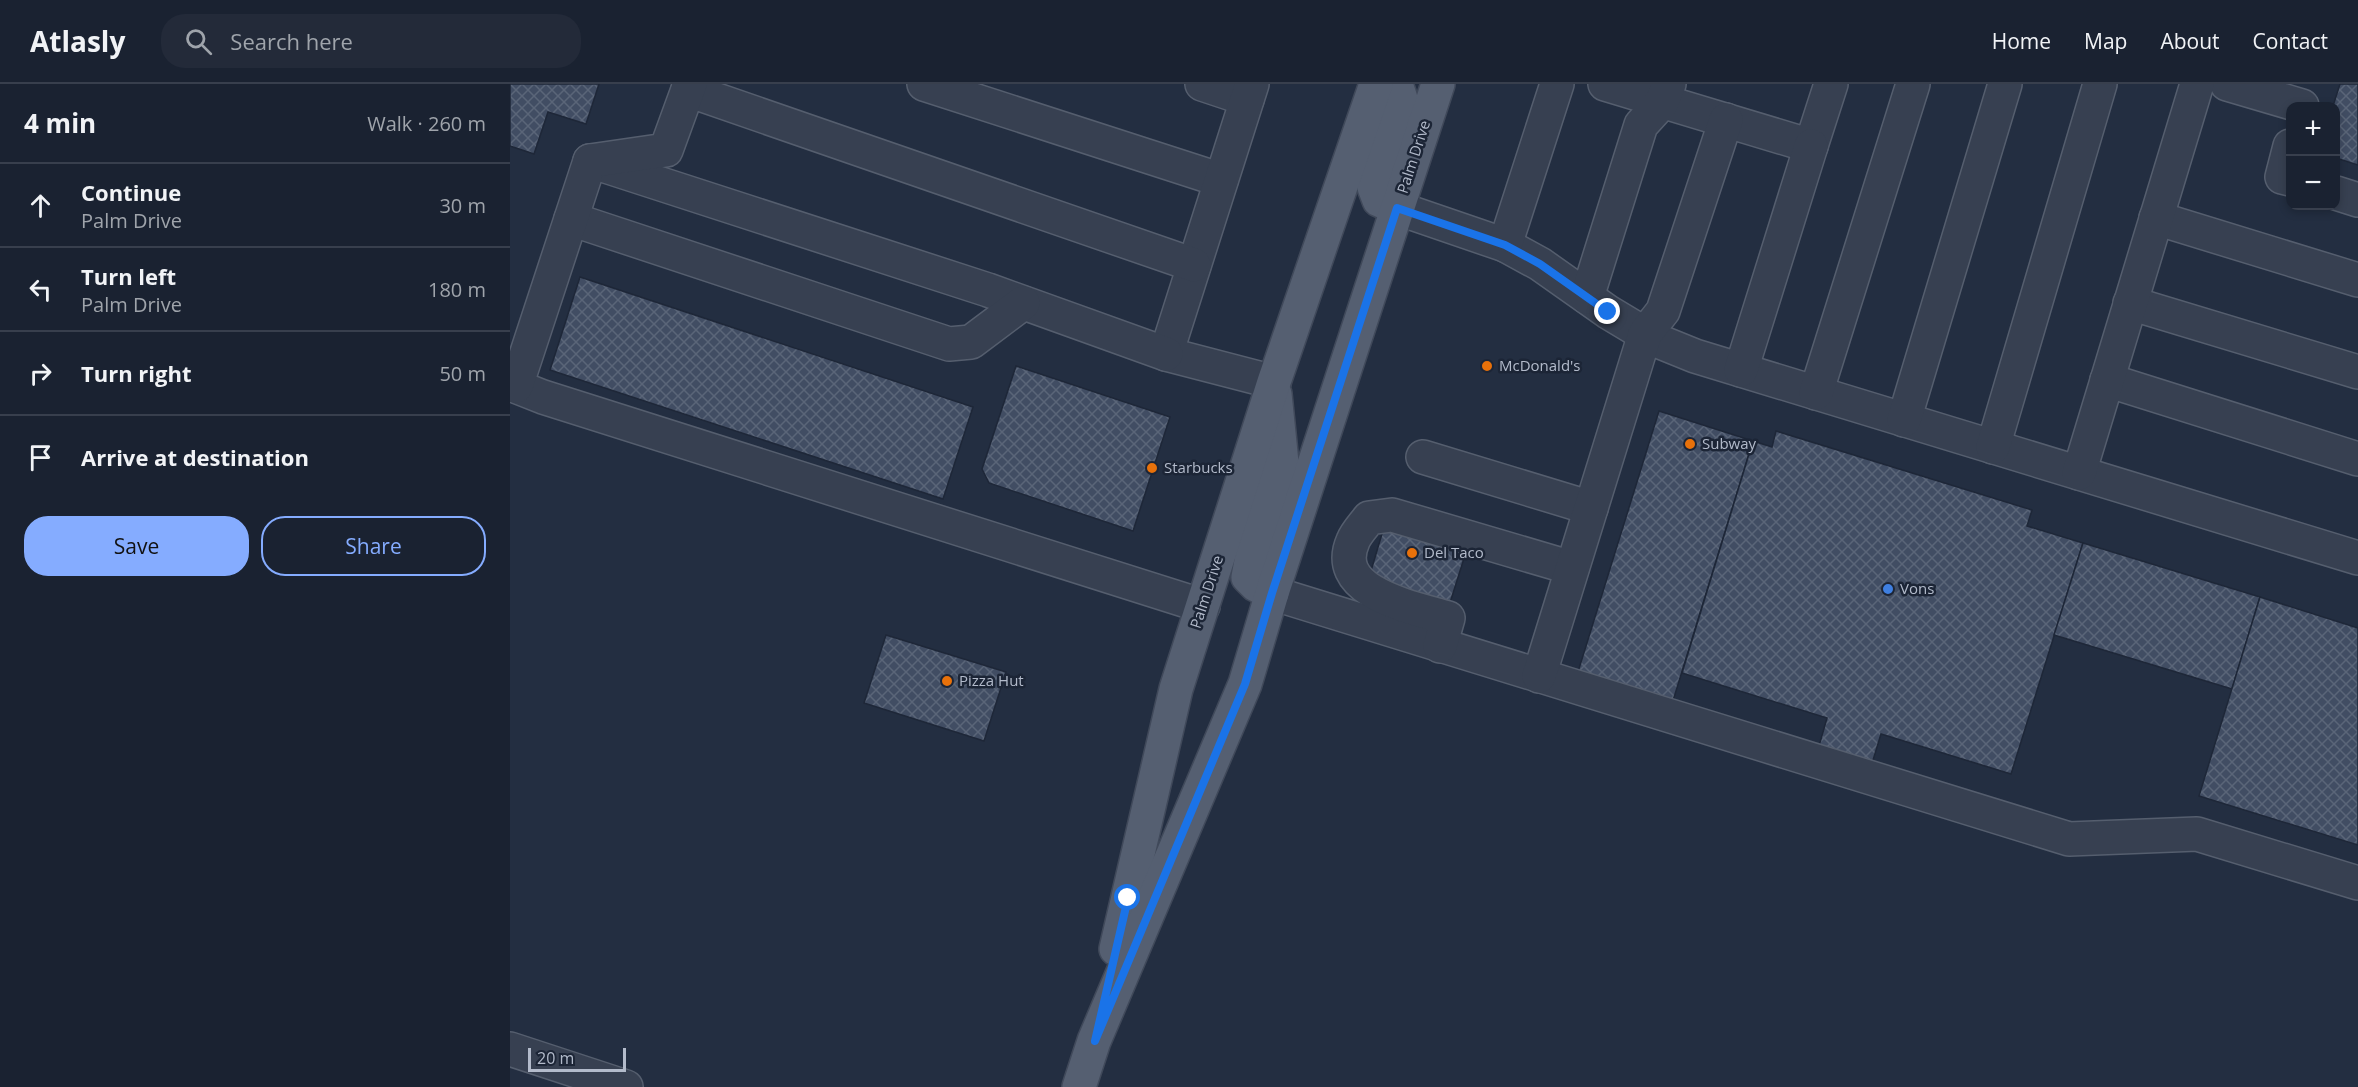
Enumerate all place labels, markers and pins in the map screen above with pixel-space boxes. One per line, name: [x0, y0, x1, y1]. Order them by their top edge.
place label: McDonald's: [1499, 355, 1581, 375]
marker: McDonald's: [1480, 359, 1494, 373]
place label: Subway: [1702, 433, 1757, 453]
marker: Subway: [1683, 437, 1697, 451]
place label: Starbucks: [1164, 457, 1233, 477]
marker: Starbucks: [1145, 461, 1159, 475]
place label: Del Taco: [1424, 542, 1484, 562]
marker: Del Taco: [1405, 546, 1419, 560]
place label: Vons: [1900, 578, 1934, 598]
marker: Vons: [1881, 582, 1895, 596]
place label: Pizza Hut: [959, 670, 1024, 690]
marker: Pizza Hut: [940, 674, 954, 688]

